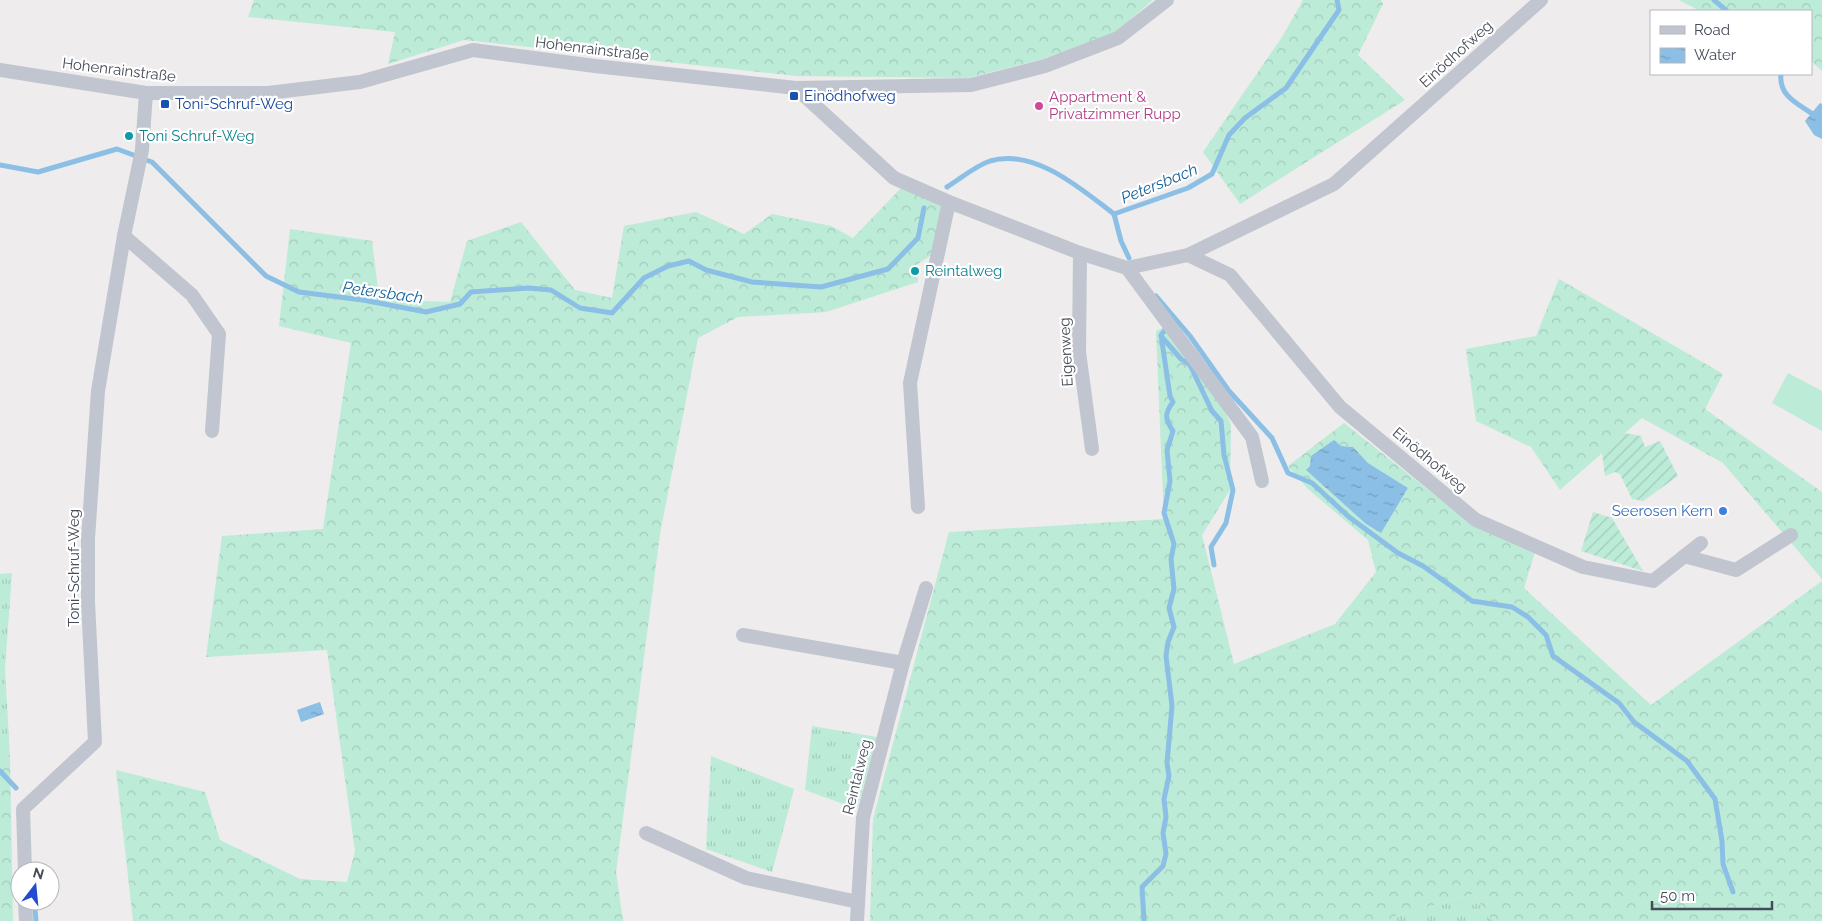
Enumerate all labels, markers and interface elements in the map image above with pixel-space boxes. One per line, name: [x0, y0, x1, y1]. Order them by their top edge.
legend: [1650, 10, 1812, 75]
street label: Einödhofweg: [1416, 17, 1496, 91]
text: Road: [1694, 21, 1730, 39]
street label: Hohenrainstraße: [534, 33, 650, 65]
text: Water: [1694, 46, 1737, 64]
street label: Hohenrainstraße: [61, 54, 177, 86]
place label: Einödhofweg: [804, 87, 896, 105]
place label: Appartment & Privatzimmer Rupp: [1049, 88, 1181, 123]
marker: Einödhofweg: [788, 90, 800, 102]
place label: Toni-Schruf-Weg: [175, 95, 293, 113]
marker: Toni-Schruf-Weg: [159, 98, 171, 110]
marker: Appartment & Privatzimmer Rupp: [1033, 100, 1045, 112]
place label: Toni Schruf-Weg: [139, 127, 255, 145]
marker: Toni Schruf-Weg: [123, 130, 135, 142]
water label: Petersbach: [1118, 159, 1200, 207]
place label: Reintalweg: [925, 262, 1002, 280]
marker: Reintalweg: [909, 265, 921, 277]
water label: Petersbach: [342, 277, 424, 308]
street label: Eigenweg: [1055, 317, 1077, 387]
street label: Einödhofweg: [1389, 424, 1471, 496]
place label: Seerosen Kern: [1612, 502, 1713, 520]
marker: Seerosen Kern: [1717, 505, 1729, 517]
street label: Toni-Schruf-Weg: [65, 509, 83, 627]
street label: Reintalweg: [839, 737, 875, 817]
north arrow: [10, 861, 60, 911]
text: N: [31, 864, 46, 883]
scale bar: [1652, 878, 1772, 910]
text: 50 m: [1660, 887, 1695, 905]

